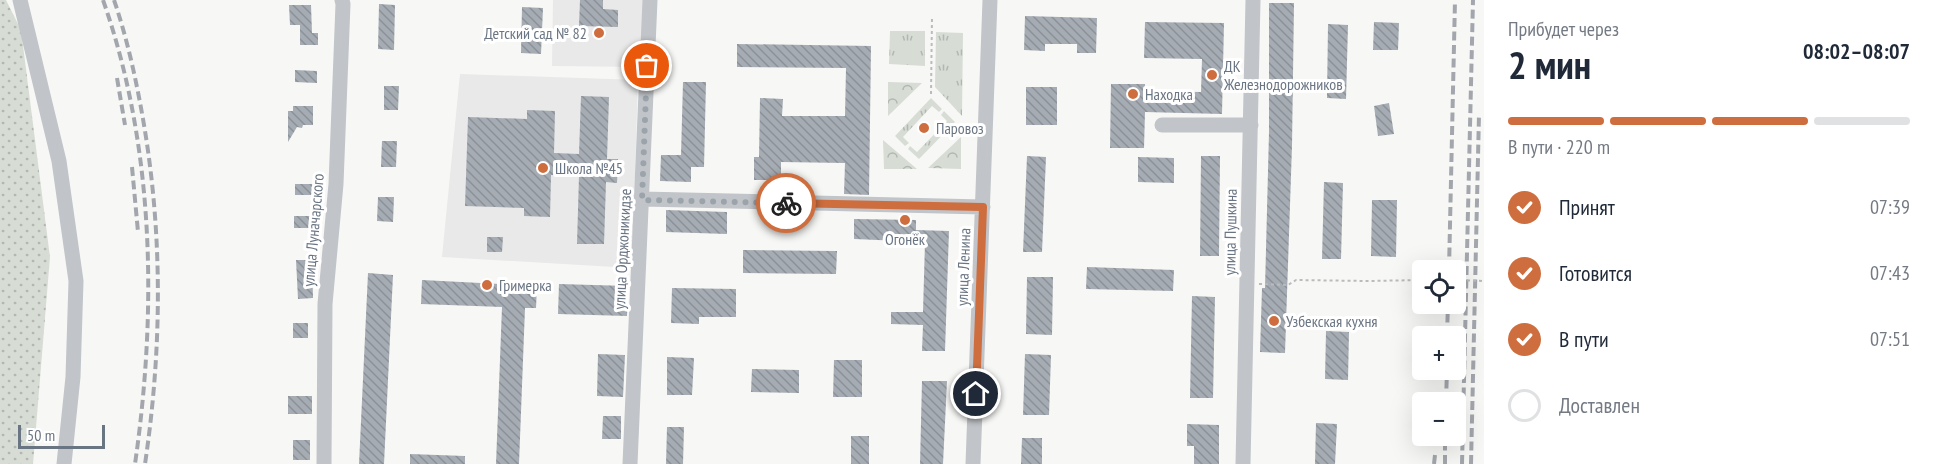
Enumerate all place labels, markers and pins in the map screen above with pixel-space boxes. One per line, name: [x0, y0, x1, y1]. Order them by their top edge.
place label: Детский сад № 82: [484, 23, 587, 43]
marker: Детский сад № 82: [592, 26, 606, 40]
pin: [621, 40, 672, 91]
place label: ДК Железнодорожников: [1223, 56, 1343, 94]
marker: ДК Железнодорожников: [1205, 68, 1219, 82]
place label: Находка: [1145, 84, 1193, 104]
marker: Находка: [1126, 87, 1140, 101]
place label: Паровоз: [936, 118, 984, 138]
marker: Паровоз: [917, 121, 931, 135]
place label: Школа №45: [555, 158, 623, 178]
marker: Школа №45: [536, 161, 550, 175]
marker: Огонёк: [898, 213, 912, 227]
place label: Огонёк: [885, 229, 926, 249]
place label: Гримерка: [499, 275, 552, 295]
marker: Гримерка: [480, 278, 494, 292]
place label: Узбекская кухня: [1286, 311, 1378, 331]
marker: Узбекская кухня: [1267, 314, 1281, 328]
pin: [950, 368, 1001, 419]

